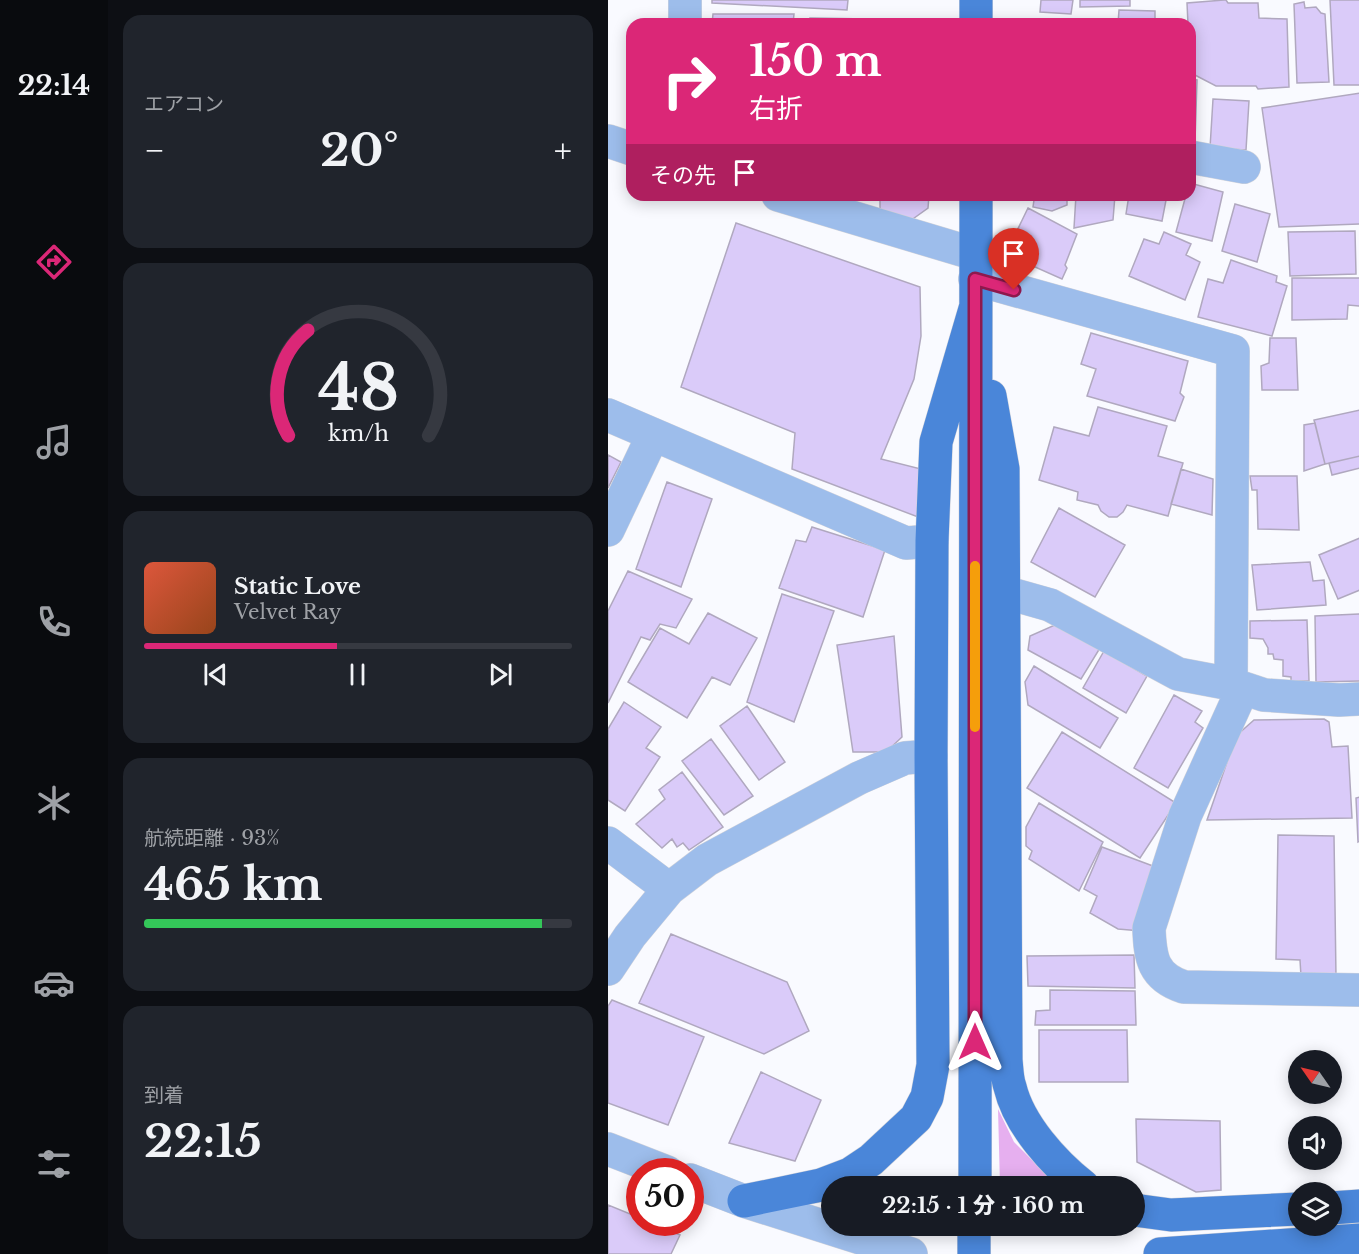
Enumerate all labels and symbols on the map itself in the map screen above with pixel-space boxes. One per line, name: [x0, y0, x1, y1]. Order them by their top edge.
pin: [988, 228, 1039, 290]
position arrow: [943, 1010, 1007, 1074]
north arrow: [1288, 1050, 1342, 1104]
speed limit sign: 50: [626, 1158, 704, 1236]

